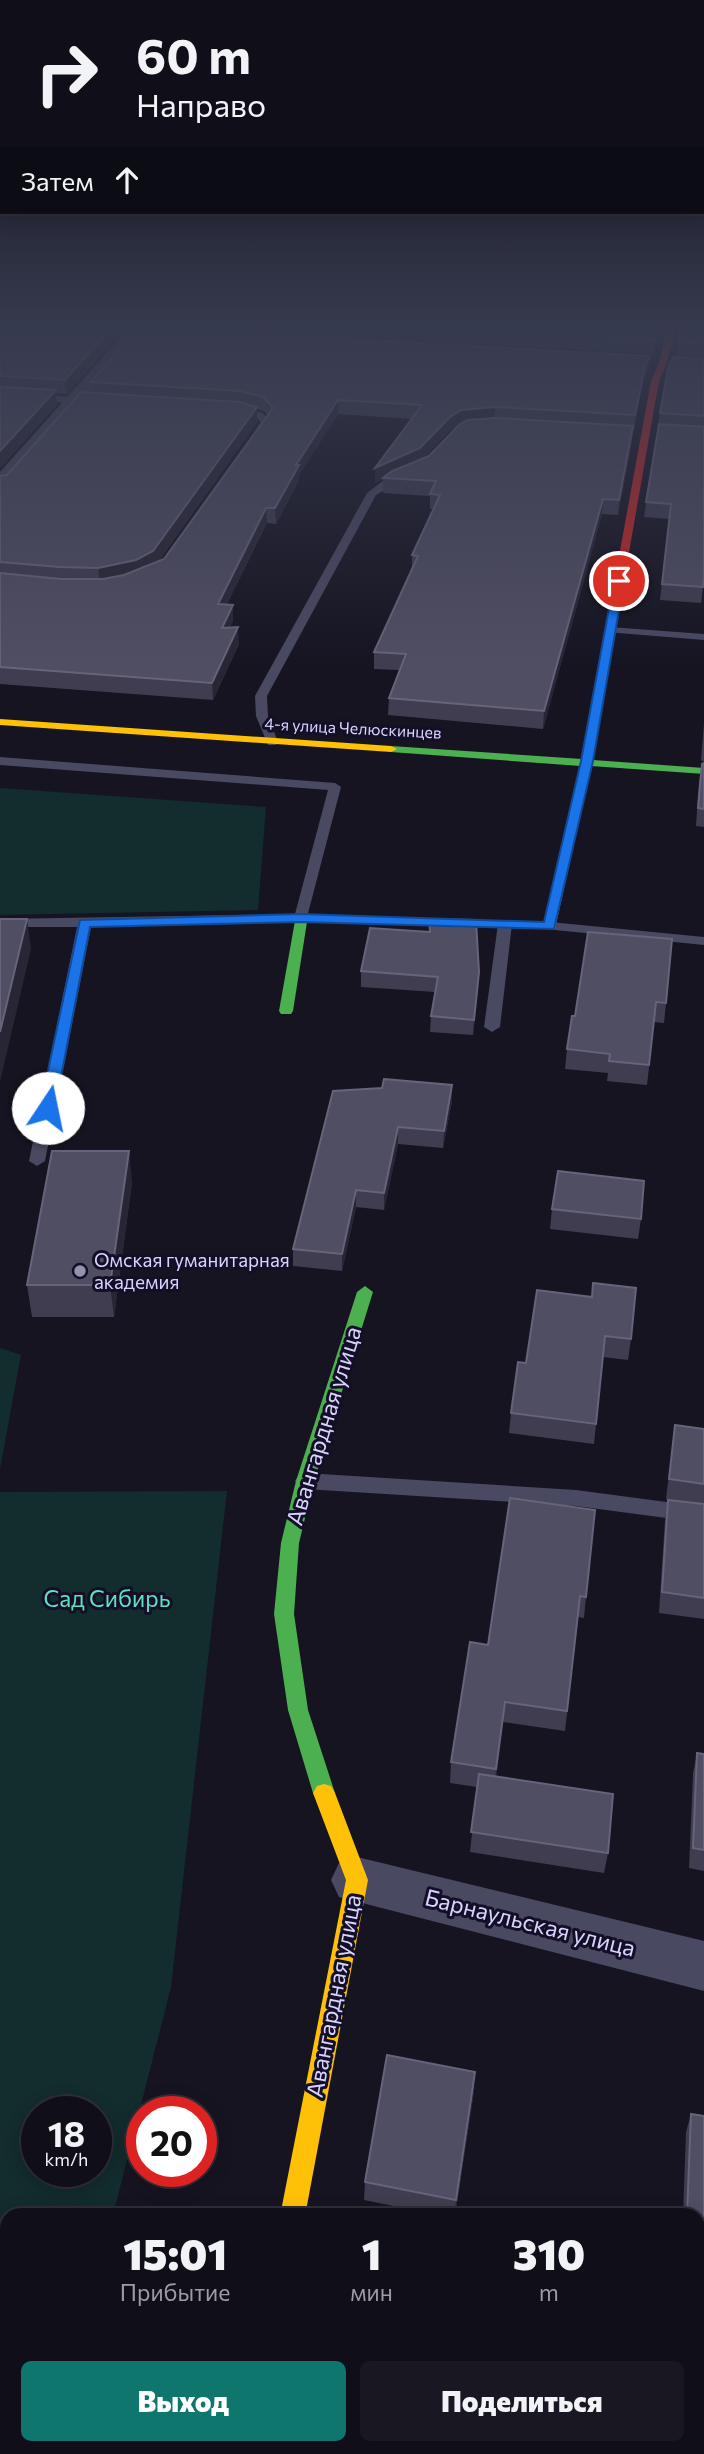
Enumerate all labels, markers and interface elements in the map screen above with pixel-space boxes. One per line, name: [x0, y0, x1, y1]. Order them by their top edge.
text: 60 m: [136, 24, 251, 84]
icon: right: [21, 28, 112, 119]
text: Направо: [136, 84, 266, 124]
icon: ahead: [108, 161, 146, 199]
text: Затем: [21, 165, 94, 196]
pin: [589, 551, 649, 611]
icon: arrive: [600, 562, 638, 600]
street label: 4-я улица Челюскинцев: [264, 713, 442, 742]
position arrow: [11, 1071, 85, 1145]
place label: Омская гуманитарная академия: [94, 1248, 290, 1293]
marker: Омская гуманитарная академия: [72, 1263, 88, 1279]
street label: Авангардная улица: [279, 1323, 367, 1529]
park label: Сад Сибирь: [44, 1584, 170, 1612]
street label: Барнаульская улица: [422, 1882, 638, 1962]
street label: Авангардная улица: [300, 1892, 366, 2100]
speed limit sign: 20: [126, 2096, 217, 2187]
text: 18: [48, 2111, 85, 2154]
text: km/h: [45, 2148, 88, 2170]
text: 15:01: [123, 2227, 227, 2279]
text: 1: [362, 2227, 381, 2279]
text: 310: [513, 2227, 585, 2279]
text: Прибытие: [120, 2278, 230, 2306]
text: мин: [350, 2278, 393, 2306]
text: m: [539, 2278, 559, 2306]
button: Выход: [21, 2361, 346, 2441]
button: Поделиться: [360, 2361, 684, 2441]

